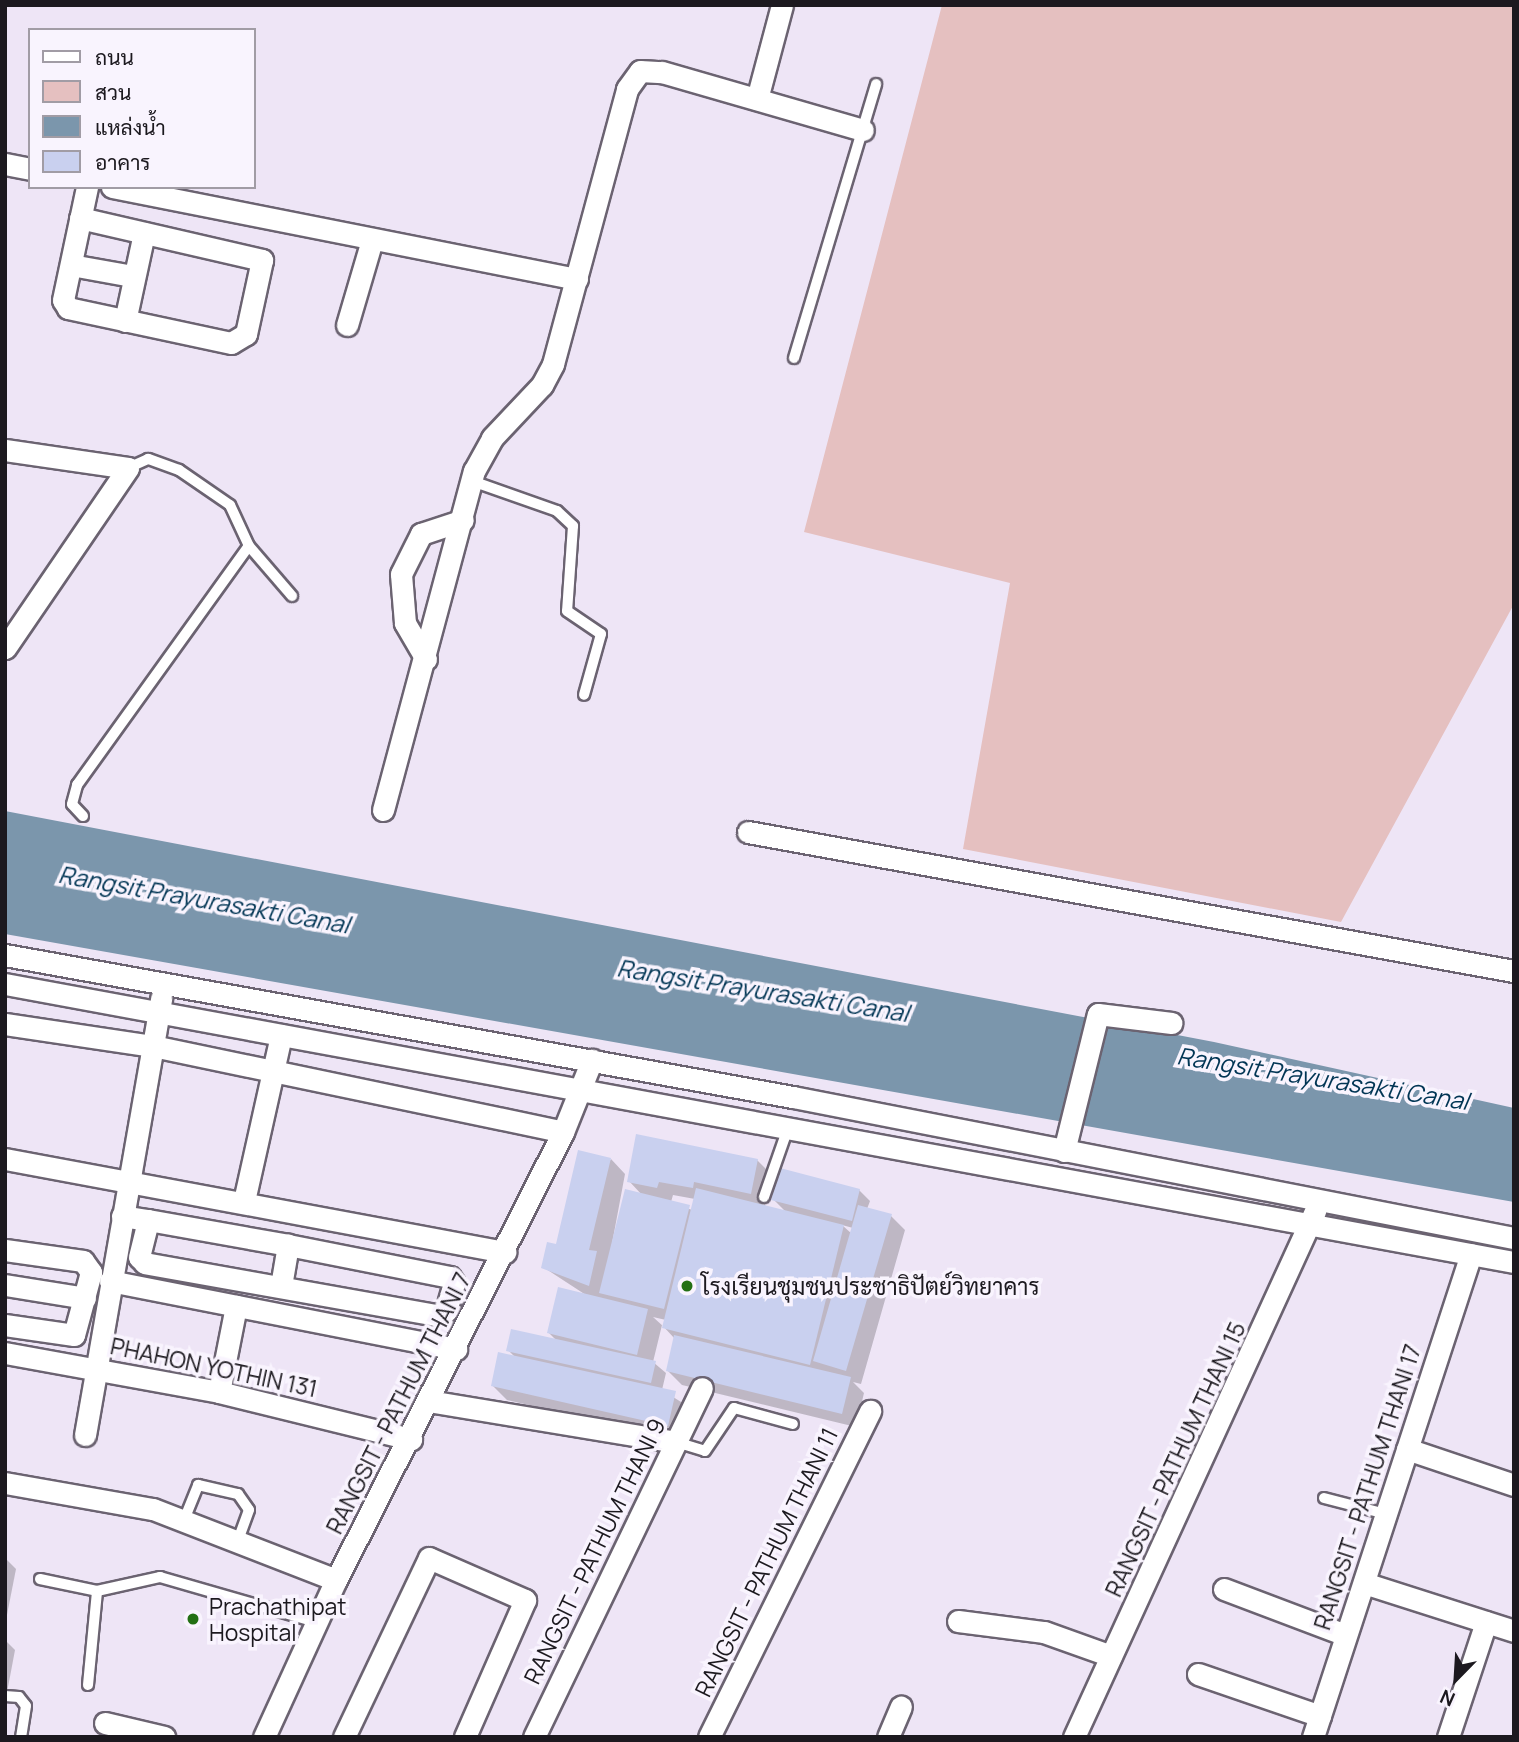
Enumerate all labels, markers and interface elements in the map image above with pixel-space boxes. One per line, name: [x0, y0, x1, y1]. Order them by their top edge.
legend: [28, 28, 256, 189]
text: ถนน: [95, 43, 134, 71]
text: สวน: [95, 78, 131, 106]
text: แหล่งน้ำ: [95, 113, 166, 141]
text: อาคาร: [95, 148, 151, 176]
water label: Rangsit Prayurasakti Canal: [56, 859, 352, 939]
water label: Rangsit Prayurasakti Canal: [615, 953, 911, 1027]
water label: Rangsit Prayurasakti Canal: [1175, 1041, 1471, 1115]
street label: RANGSIT - PATHUM THANI 7: [320, 1268, 476, 1538]
place label: โรงเรียนชุมชนประชาธิปัตย์วิทยาคาร: [701, 1272, 1040, 1300]
marker: โรงเรียนชุมชนประชาธิปัตย์วิทยาคาร: [679, 1278, 695, 1294]
street label: RANGSIT - PATHUM THANI 15: [1099, 1317, 1251, 1601]
street label: PHAHON YOTHIN 131: [108, 1332, 320, 1402]
street label: RANGSIT - PATHUM THANI 17: [1308, 1341, 1426, 1633]
street label: RANGSIT - PATHUM THANI 9: [517, 1413, 671, 1689]
street label: RANGSIT - PATHUM THANI 11: [689, 1423, 843, 1701]
place label: Prachathipat Hospital: [209, 1592, 347, 1646]
marker: Prachathipat Hospital: [183, 1609, 203, 1629]
north arrow: [1421, 1644, 1491, 1714]
text: N: [1436, 1684, 1459, 1713]

